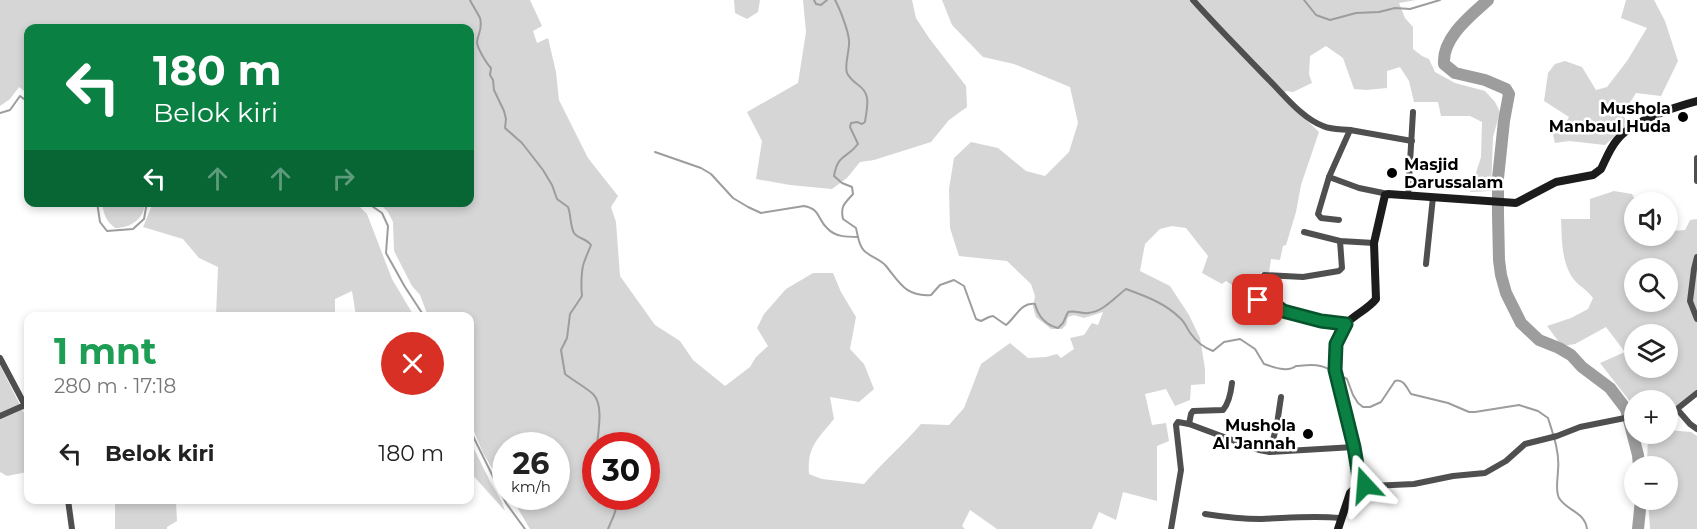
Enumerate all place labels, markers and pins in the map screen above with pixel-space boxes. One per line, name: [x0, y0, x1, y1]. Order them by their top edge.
place label: Mushola Manbaul Huda: [1549, 99, 1671, 136]
marker: Mushola Manbaul Huda: [1676, 110, 1690, 124]
place label: Masjid Darussalam: [1404, 155, 1503, 192]
marker: Masjid Darussalam: [1385, 166, 1399, 180]
pin: [1232, 274, 1283, 325]
place label: Mushola Al Jannah: [1212, 416, 1296, 453]
marker: Mushola Al Jannah: [1301, 427, 1315, 441]

